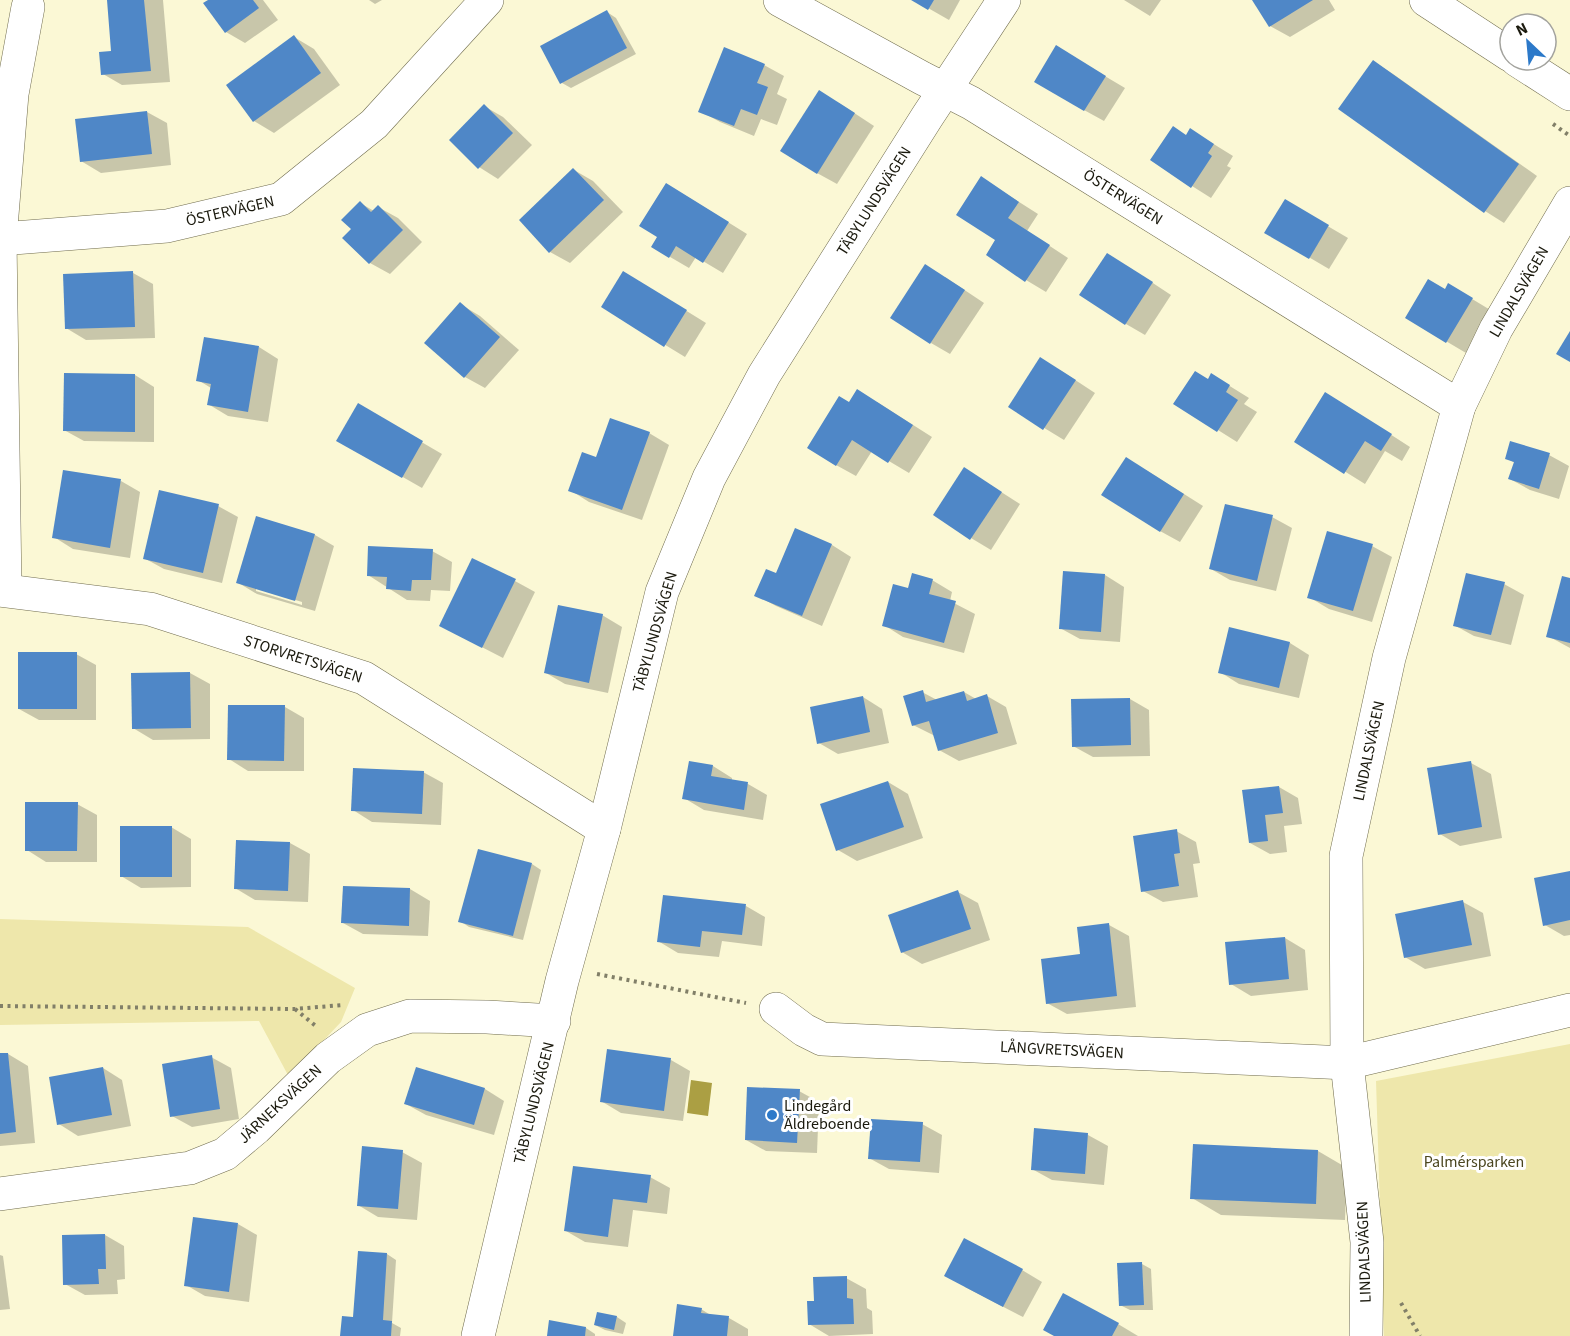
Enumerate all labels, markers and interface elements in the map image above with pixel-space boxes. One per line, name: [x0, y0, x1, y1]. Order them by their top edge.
north arrow: [1498, 12, 1558, 72]
text: N: [1512, 17, 1531, 42]
street label: TÄBYLUNDSVÄGEN: [832, 142, 916, 260]
street label: ÖSTERVÄGEN: [1079, 164, 1167, 230]
street label: ÖSTERVÄGEN: [184, 190, 276, 232]
street label: LINDALSVÄGEN: [1484, 242, 1554, 342]
street label: TÄBYLUNDSVÄGEN: [627, 569, 683, 695]
street label: STORVRETSVÄGEN: [241, 629, 365, 689]
street label: LINDALSVÄGEN: [1348, 699, 1390, 803]
street label: LÅNGVRETSVÄGEN: [999, 1036, 1125, 1064]
street label: TÄBYLUNDSVÄGEN: [508, 1040, 560, 1166]
street label: JÄRNEKSVÄGEN: [233, 1059, 327, 1149]
place label: Lindegård Äldreboende: [784, 1095, 870, 1135]
marker: Lindegård Äldreboende: [765, 1108, 779, 1122]
park label: Palmérsparken: [1424, 1151, 1524, 1173]
street label: LINDALSVÄGEN: [1351, 1201, 1377, 1303]

